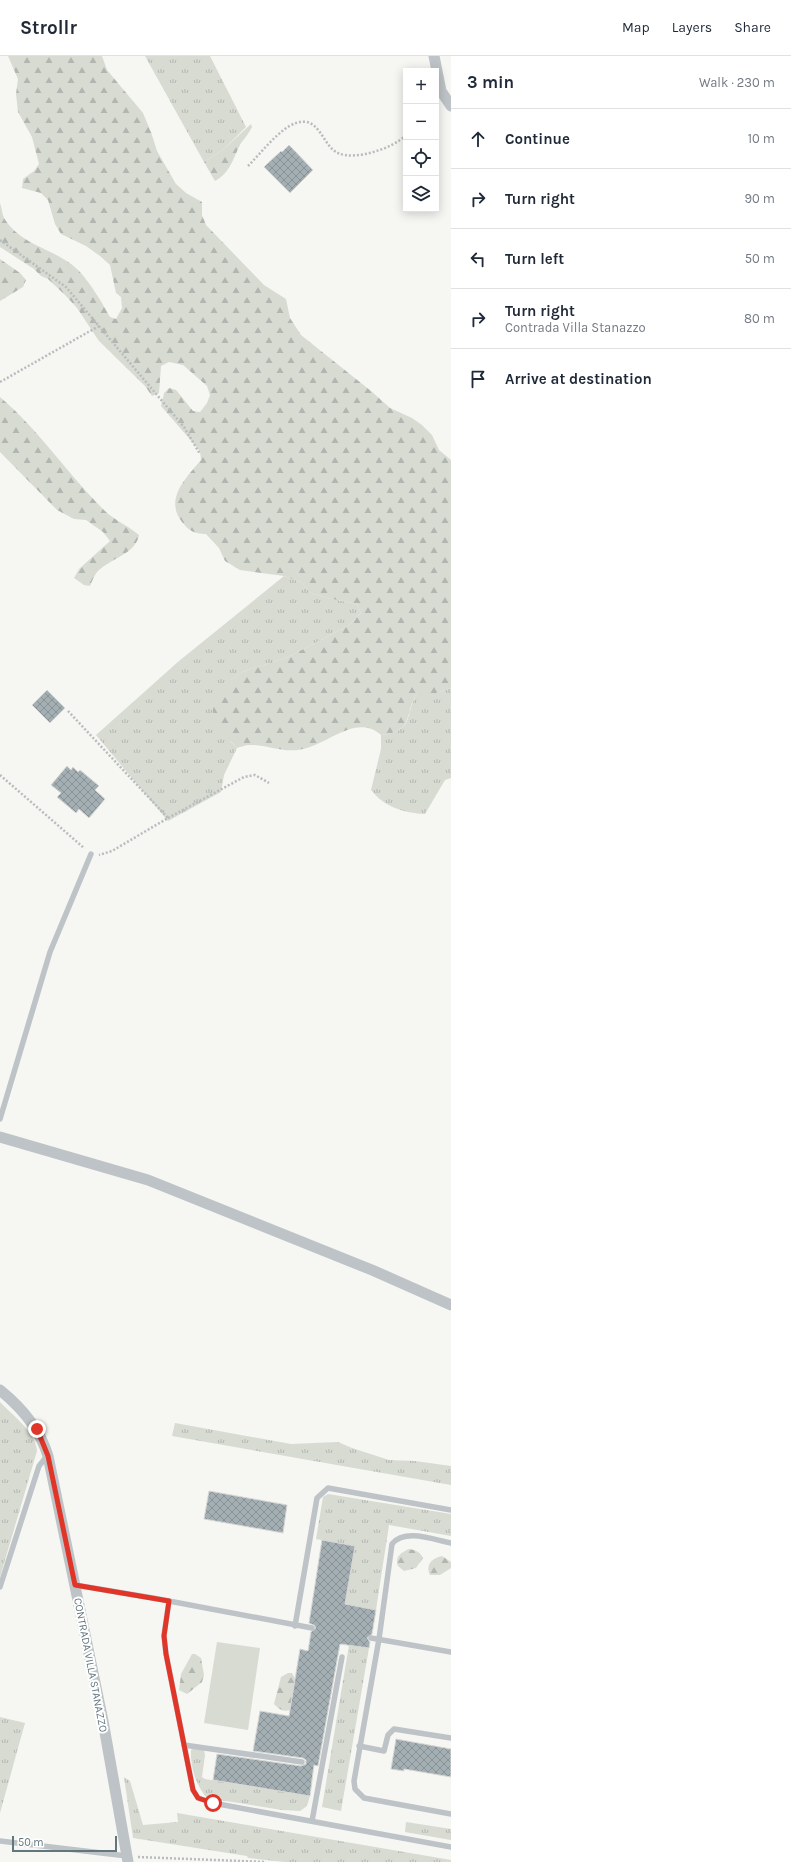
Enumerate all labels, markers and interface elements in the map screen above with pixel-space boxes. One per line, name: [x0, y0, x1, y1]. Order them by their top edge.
text: Strollr: [20, 17, 77, 39]
text: Map: [622, 19, 650, 36]
text: Layers: [672, 19, 712, 36]
text: Share: [734, 19, 771, 36]
map controls: [403, 68, 439, 212]
button: +: [403, 68, 439, 104]
text: 3 min: [467, 72, 514, 92]
text: Walk · 230 m: [699, 75, 775, 90]
button: −: [403, 104, 439, 140]
icon: ahead: [467, 128, 489, 150]
text: Continue: [505, 130, 570, 148]
text: 10 m: [748, 131, 775, 146]
button: locate: [403, 140, 439, 176]
button: layers: [403, 176, 439, 212]
icon: right: [467, 188, 489, 210]
text: Turn right: [505, 190, 575, 208]
text: 90 m: [744, 191, 775, 206]
icon: left: [467, 248, 489, 270]
text: Turn left: [505, 250, 564, 268]
text: 50 m: [745, 251, 775, 266]
text: Turn right: [505, 302, 575, 320]
icon: right: [467, 308, 489, 330]
text: 80 m: [744, 311, 775, 326]
text: Contrada Villa Stanazzo: [505, 320, 646, 335]
icon: arrive: [467, 368, 489, 390]
text: Arrive at destination: [505, 370, 652, 388]
route end: [28, 1420, 46, 1438]
street label: CONTRADA VILLA STANAZZO: [71, 1597, 110, 1733]
route start: [204, 1794, 222, 1812]
scale bar: [12, 1834, 117, 1853]
text: 50 m: [18, 1836, 44, 1849]

